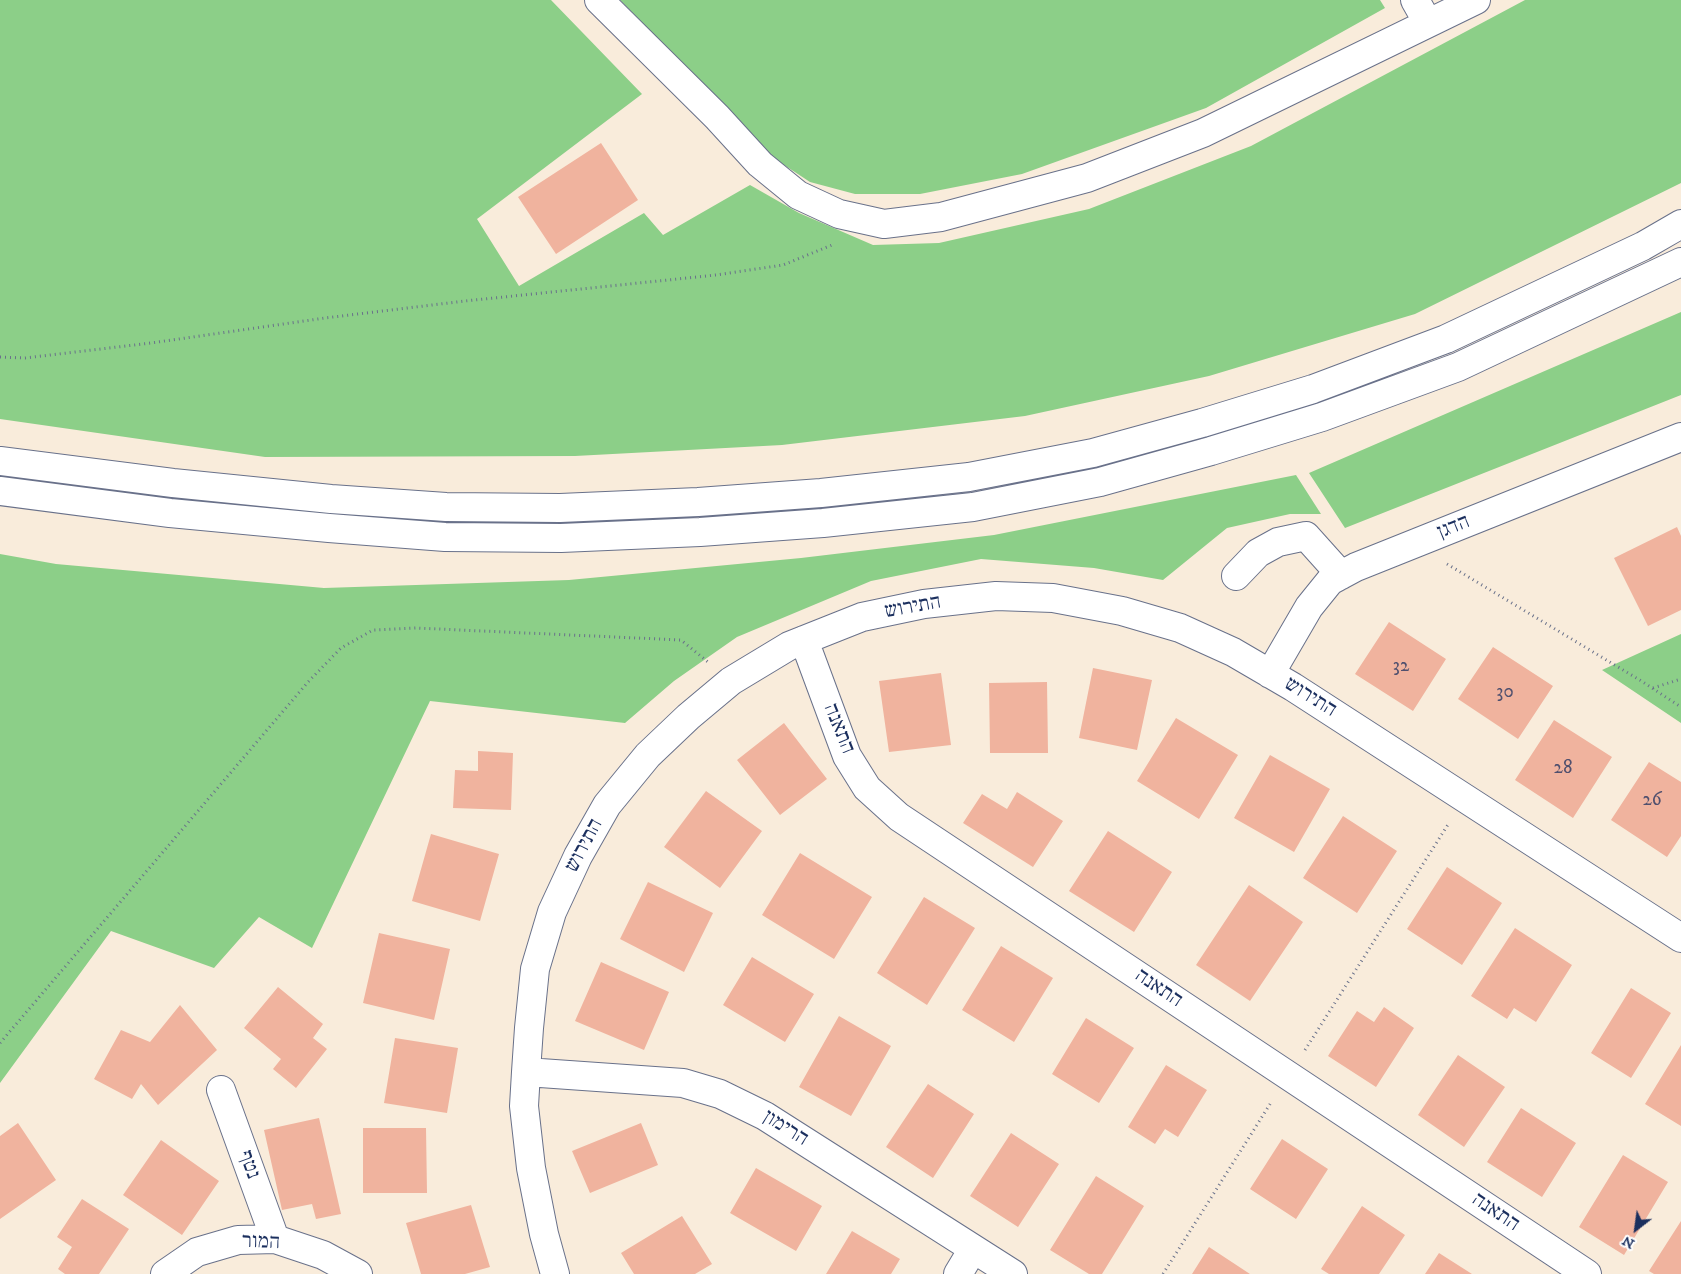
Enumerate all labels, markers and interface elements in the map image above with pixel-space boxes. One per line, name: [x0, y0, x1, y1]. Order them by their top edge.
street label: הדגן: [1434, 510, 1474, 546]
street label: התירוש: [883, 591, 943, 625]
house number: 32: [1393, 656, 1409, 678]
street label: התירוש: [1279, 672, 1341, 724]
house number: 30: [1496, 682, 1514, 704]
street label: התאנה: [817, 700, 859, 758]
house number: 28: [1554, 758, 1572, 780]
house number: 26: [1642, 790, 1662, 812]
street label: התירוש: [561, 815, 609, 877]
street label: התאנה: [1129, 964, 1187, 1014]
street label: הרימון: [758, 1105, 812, 1153]
street label: נטף: [231, 1147, 265, 1183]
street label: התאנה: [1466, 1188, 1524, 1238]
north arrow: [1611, 1204, 1661, 1254]
street label: המור: [241, 1230, 281, 1256]
text: N: [1619, 1231, 1638, 1253]

